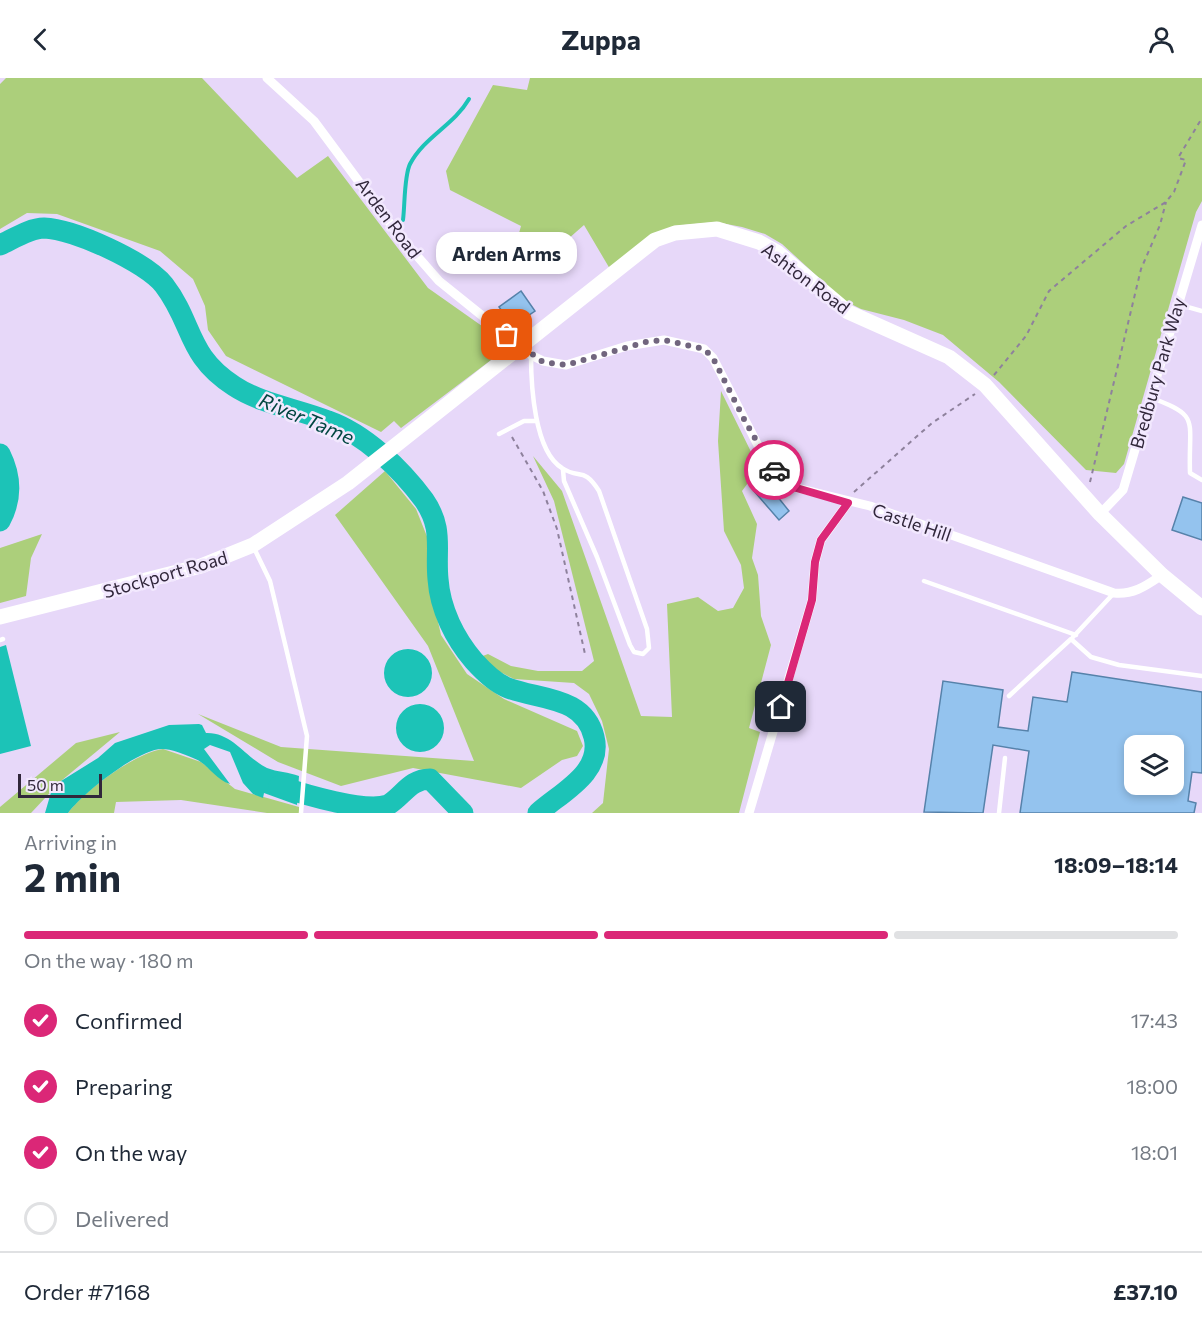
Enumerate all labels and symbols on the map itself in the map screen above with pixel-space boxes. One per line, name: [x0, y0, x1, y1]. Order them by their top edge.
street label: Arden Road: [352, 173, 426, 263]
callout: Arden Arms: [436, 233, 578, 275]
street label: Ashton Road: [758, 238, 854, 318]
street label: Bredbury Park Way: [1125, 295, 1189, 451]
pin: [481, 309, 532, 360]
water label: River Tame: [256, 387, 358, 449]
courier: [744, 440, 804, 500]
street label: Castle Hill: [870, 498, 954, 546]
street label: Stockport Road: [100, 546, 230, 602]
pin: [755, 681, 806, 732]
scale bar: [18, 771, 102, 798]

